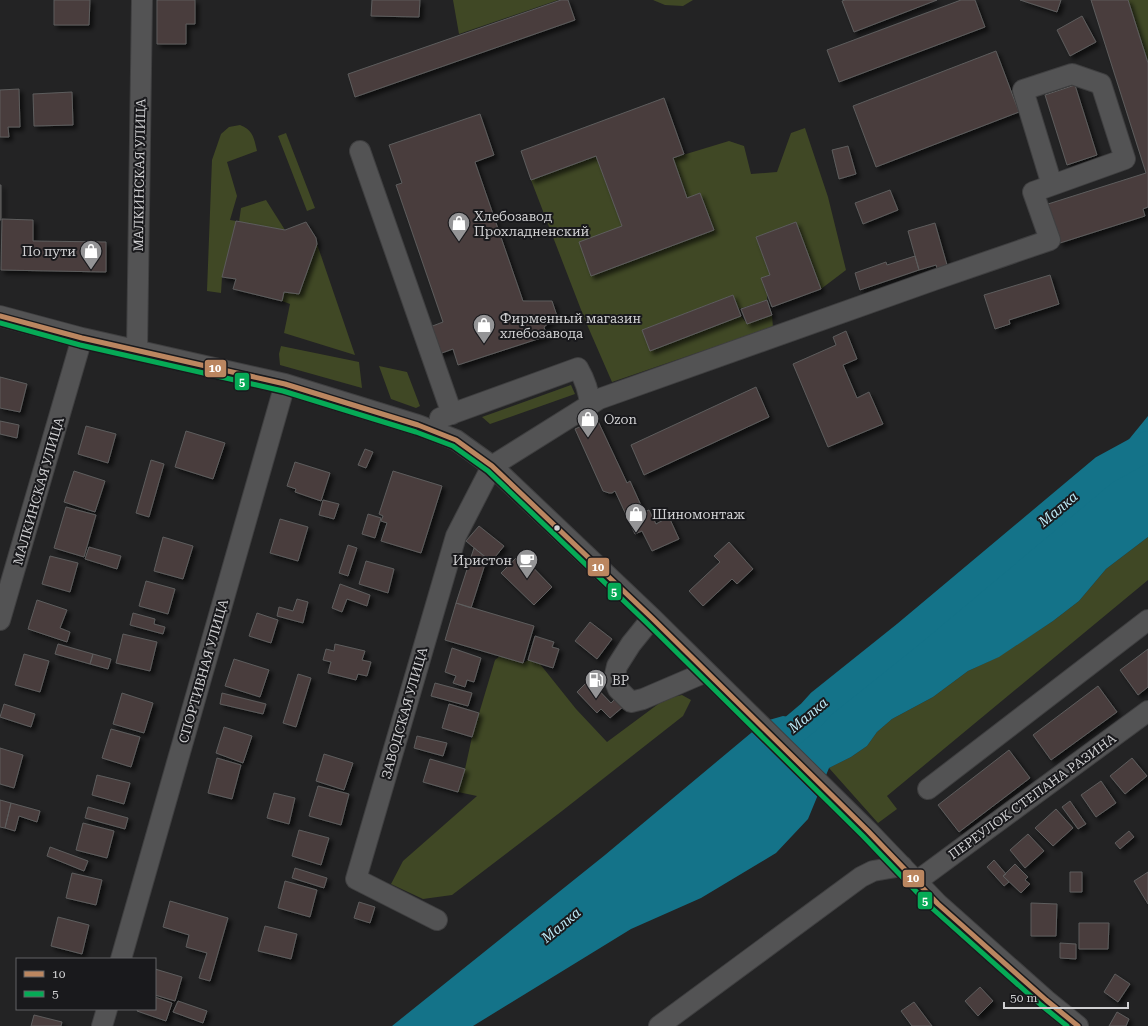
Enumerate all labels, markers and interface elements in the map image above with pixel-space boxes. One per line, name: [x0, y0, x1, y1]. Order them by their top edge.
street label: МАЛКИНСКАЯ УЛИЦА: [131, 98, 148, 252]
place label: Хлебозавод Прохладненский: [474, 209, 590, 239]
shop icon: Хлебозавод Прохладненский: [446, 210, 472, 243]
shop icon: По пути: [78, 238, 104, 271]
place label: По пути: [22, 244, 76, 259]
place label: Фирменный магазин хлебозавода: [500, 311, 641, 341]
shop icon: Фирменный магазин хлебозавода: [471, 312, 497, 345]
line badge: 10: [204, 359, 227, 378]
text: 10: [209, 362, 221, 375]
line badge: 5: [234, 372, 250, 391]
text: 5: [239, 376, 245, 389]
shop icon: Ozon: [575, 406, 601, 439]
place label: Ozon: [604, 412, 637, 427]
street label: МАЛКИНСКАЯ УЛИЦА: [10, 415, 67, 567]
water label: Малка: [1034, 488, 1081, 531]
shop icon: Шиномонтаж: [623, 501, 649, 534]
place label: Шиномонтаж: [652, 507, 745, 522]
unlabelled marker: [552, 523, 562, 533]
cafe icon: Иристон: [514, 547, 540, 580]
place label: Иристон: [453, 553, 512, 568]
line badge: 10: [587, 557, 610, 577]
text: 10: [592, 561, 604, 574]
line badge: 5: [607, 582, 622, 601]
text: 5: [611, 586, 617, 599]
street label: СПОРТИВНАЯ УЛИЦА: [176, 598, 231, 745]
street label: ЗАВОДСКАЯ УЛИЦА: [378, 645, 431, 781]
fuel station icon: BP: [583, 667, 609, 700]
place label: BP: [612, 673, 629, 688]
water label: Малка: [784, 694, 831, 737]
street label: ПЕРЕУЛОК СТЕПАНА РАЗИНА: [946, 731, 1119, 862]
line badge: 10: [902, 869, 925, 888]
text: 10: [907, 872, 919, 885]
line badge: 5: [917, 891, 933, 910]
text: 5: [922, 895, 928, 908]
water label: Малка: [537, 904, 584, 947]
legend: [16, 958, 156, 1010]
text: 10: [52, 967, 66, 981]
scale bar: [1004, 984, 1128, 1010]
text: 5: [52, 987, 59, 1001]
text: 50 m: [1010, 991, 1037, 1005]

